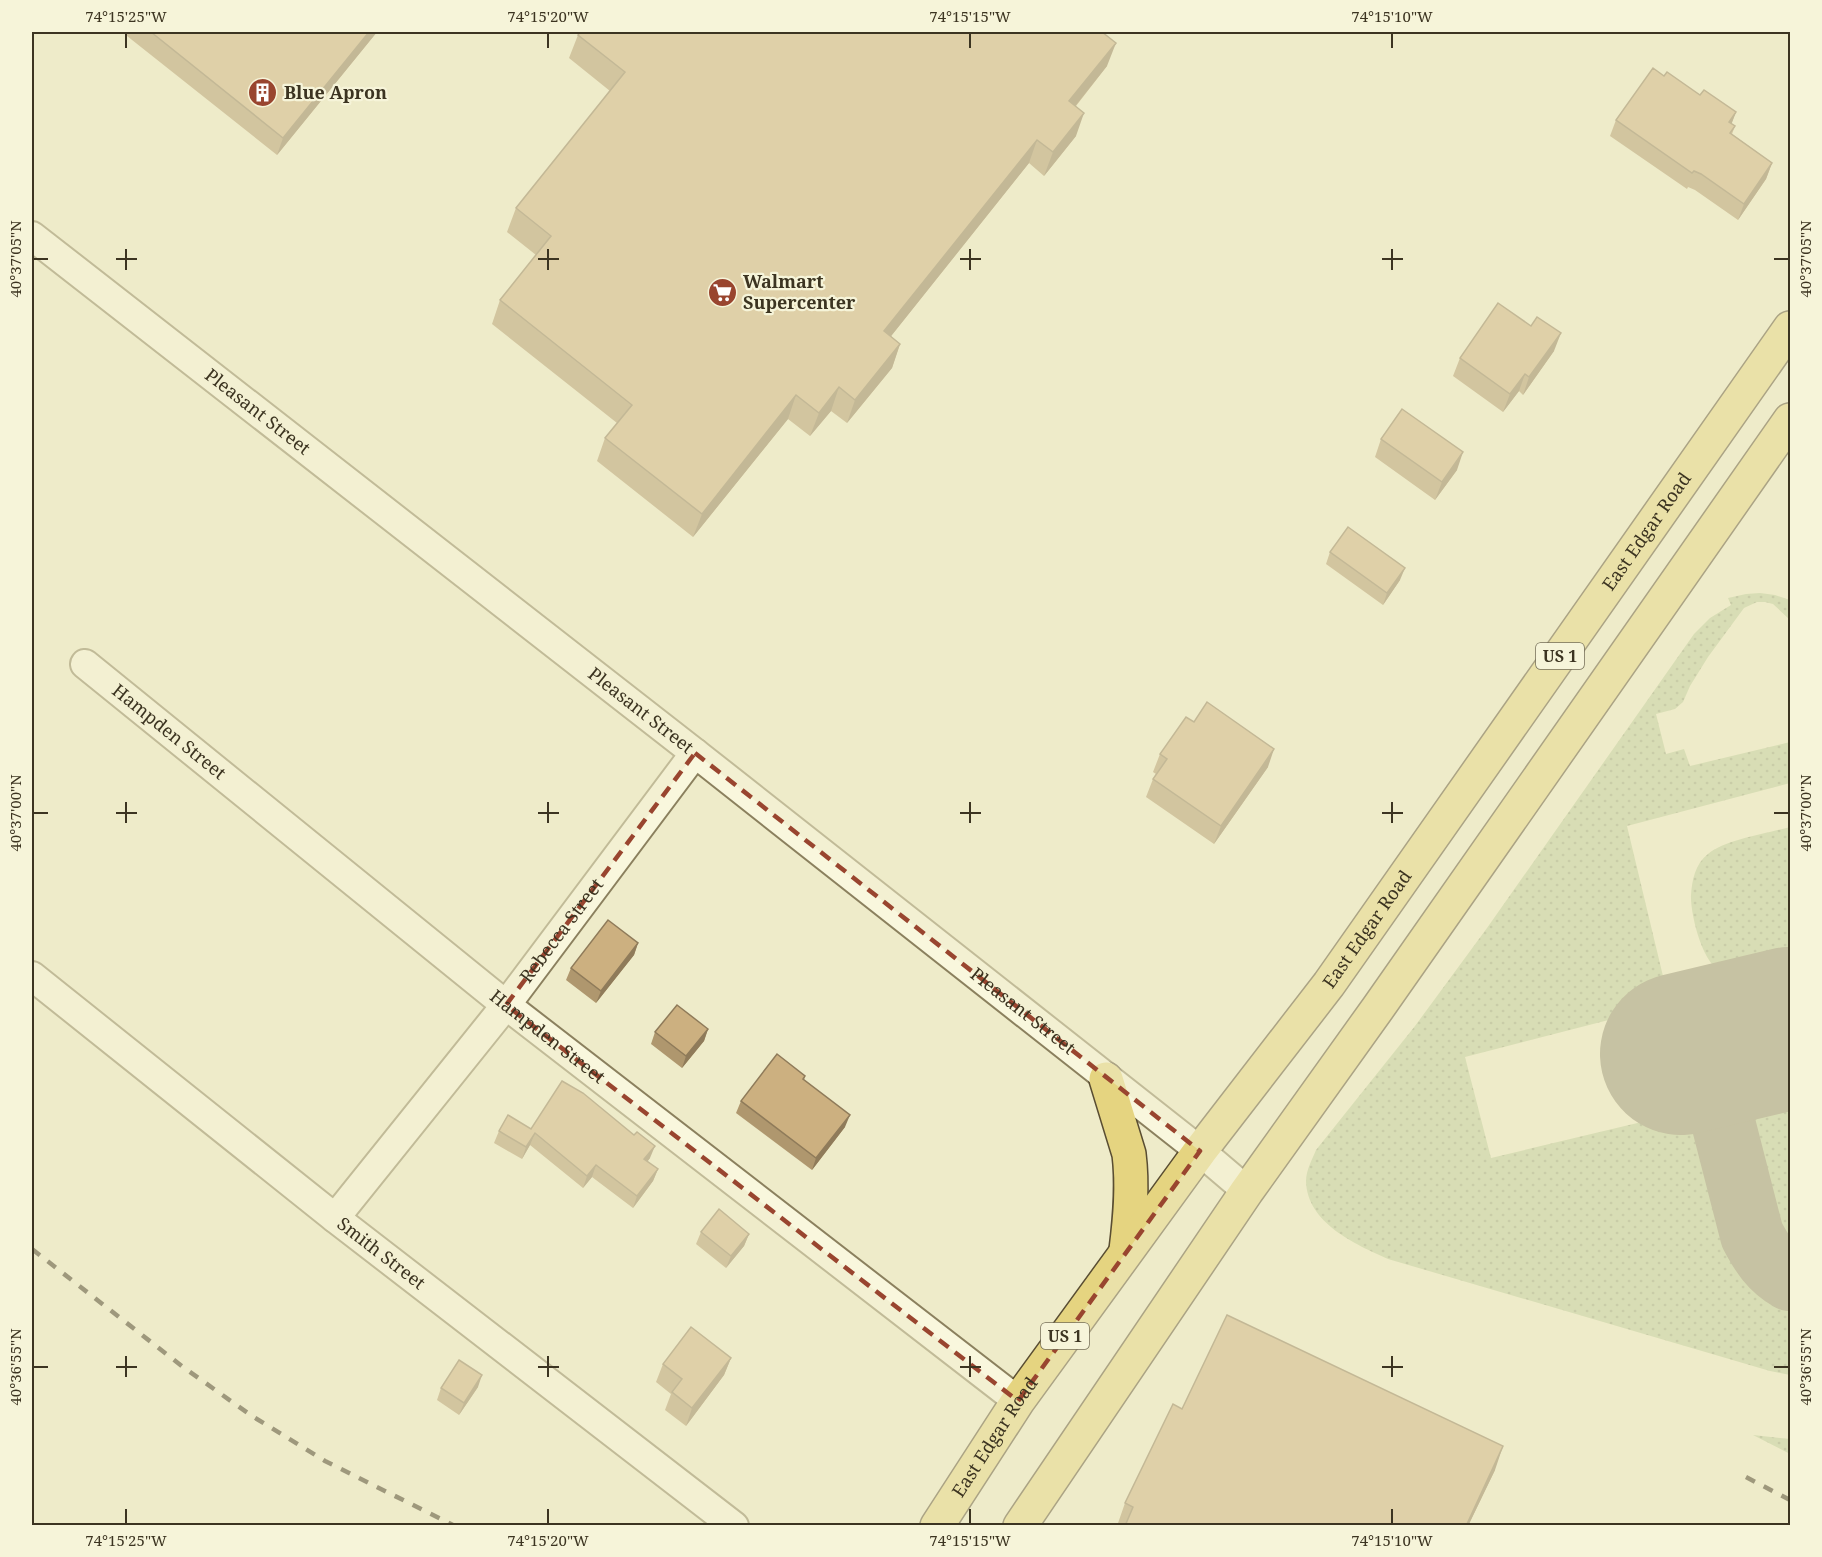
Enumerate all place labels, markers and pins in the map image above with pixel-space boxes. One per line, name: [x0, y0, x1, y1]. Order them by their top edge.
building icon: Blue Apron: [247, 77, 279, 109]
place label: Blue Apron: [284, 80, 387, 104]
place label: Walmart Supercenter: [743, 269, 856, 314]
supermarket icon: Walmart Supercenter: [706, 276, 738, 308]

